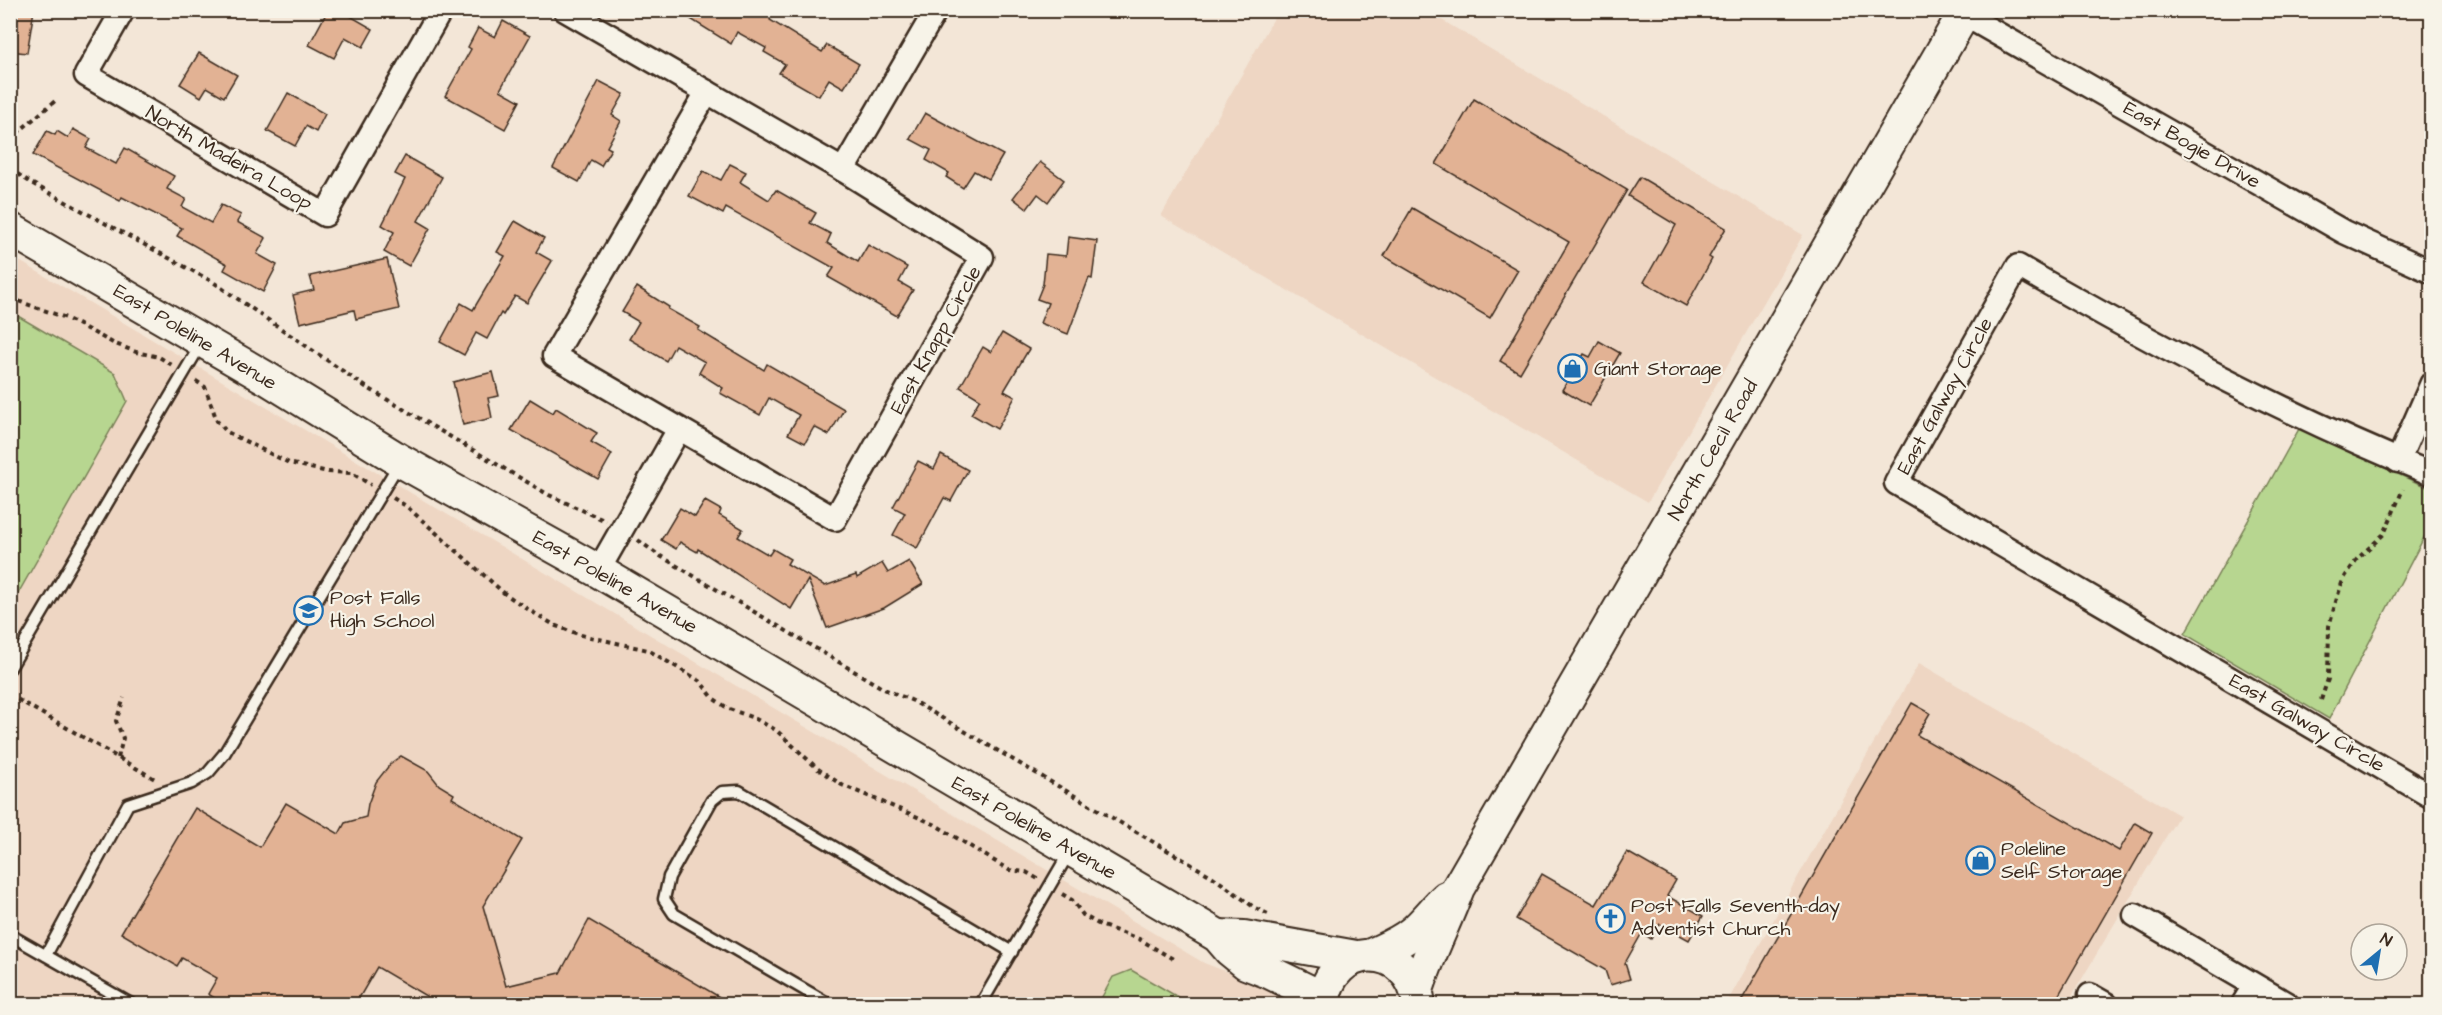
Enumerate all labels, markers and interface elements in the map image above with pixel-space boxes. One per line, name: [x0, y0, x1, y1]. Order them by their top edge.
street label: East Bogie Drive: [2118, 94, 2266, 197]
street label: North Madeira Loop: [140, 99, 318, 217]
street label: East Knapp Circle: [884, 261, 988, 419]
street label: East Poleline Avenue: [108, 277, 282, 397]
street label: East Galway Circle: [1890, 312, 2001, 480]
shop icon: Giant Storage: [1557, 353, 1589, 385]
place label: Giant Storage: [1594, 355, 1722, 384]
street label: North Cecil Road: [1661, 374, 1765, 526]
street label: East Poleline Avenue: [527, 523, 703, 641]
place label: Post Falls High School: [330, 584, 434, 636]
school or university icon: Post Falls High School: [293, 594, 325, 626]
street label: East Galway Circle: [2224, 667, 2390, 780]
street label: East Poleline Avenue: [946, 769, 1122, 887]
place label: Poleline Self Storage: [2001, 835, 2122, 887]
shop icon: Poleline Self Storage: [1964, 844, 1996, 876]
place label: Post Falls Seventh-day Adventist Church: [1631, 892, 1840, 943]
church icon: Post Falls Seventh-day Adventist Church: [1594, 902, 1626, 934]
north arrow: [2349, 922, 2409, 982]
text: N: [2376, 928, 2396, 952]

